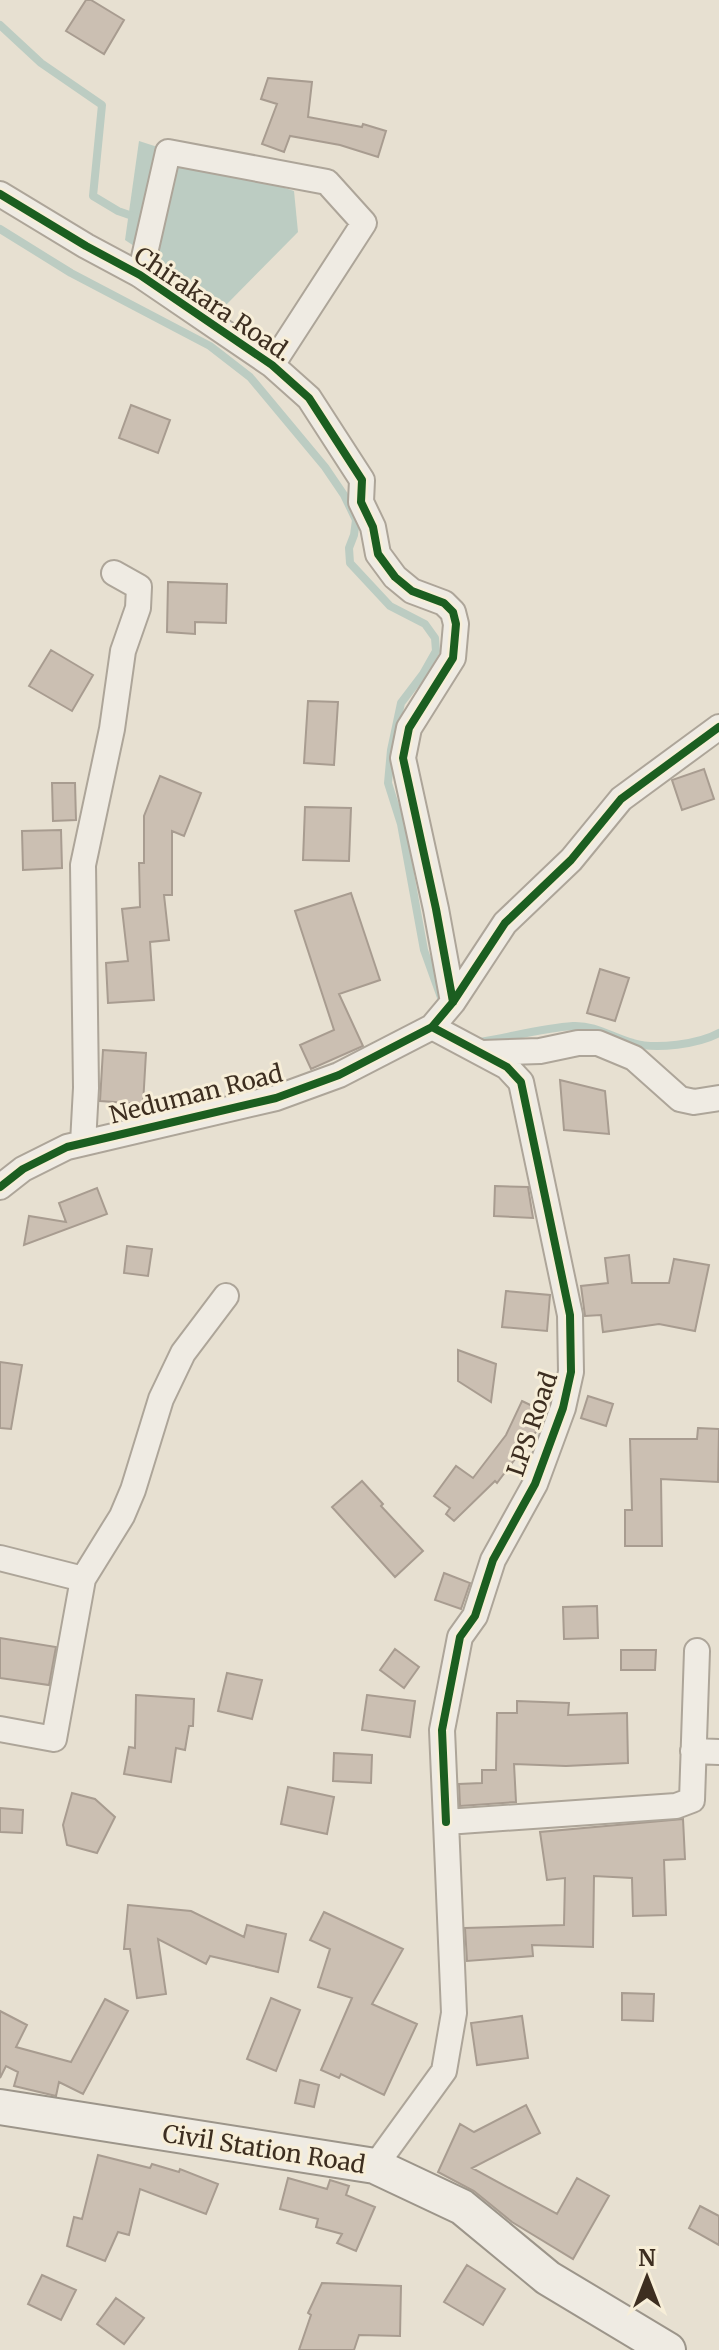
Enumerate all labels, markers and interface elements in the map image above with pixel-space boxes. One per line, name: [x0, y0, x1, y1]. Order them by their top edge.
street label: Chirakara Road.: [128, 240, 298, 368]
street label: Neduman Road: [106, 1058, 286, 1130]
street label: LPS Road: [500, 1368, 564, 1480]
street label: Civil Station Road: [160, 2118, 368, 2180]
north arrow: [607, 2238, 687, 2318]
text: N: [638, 2244, 656, 2272]

